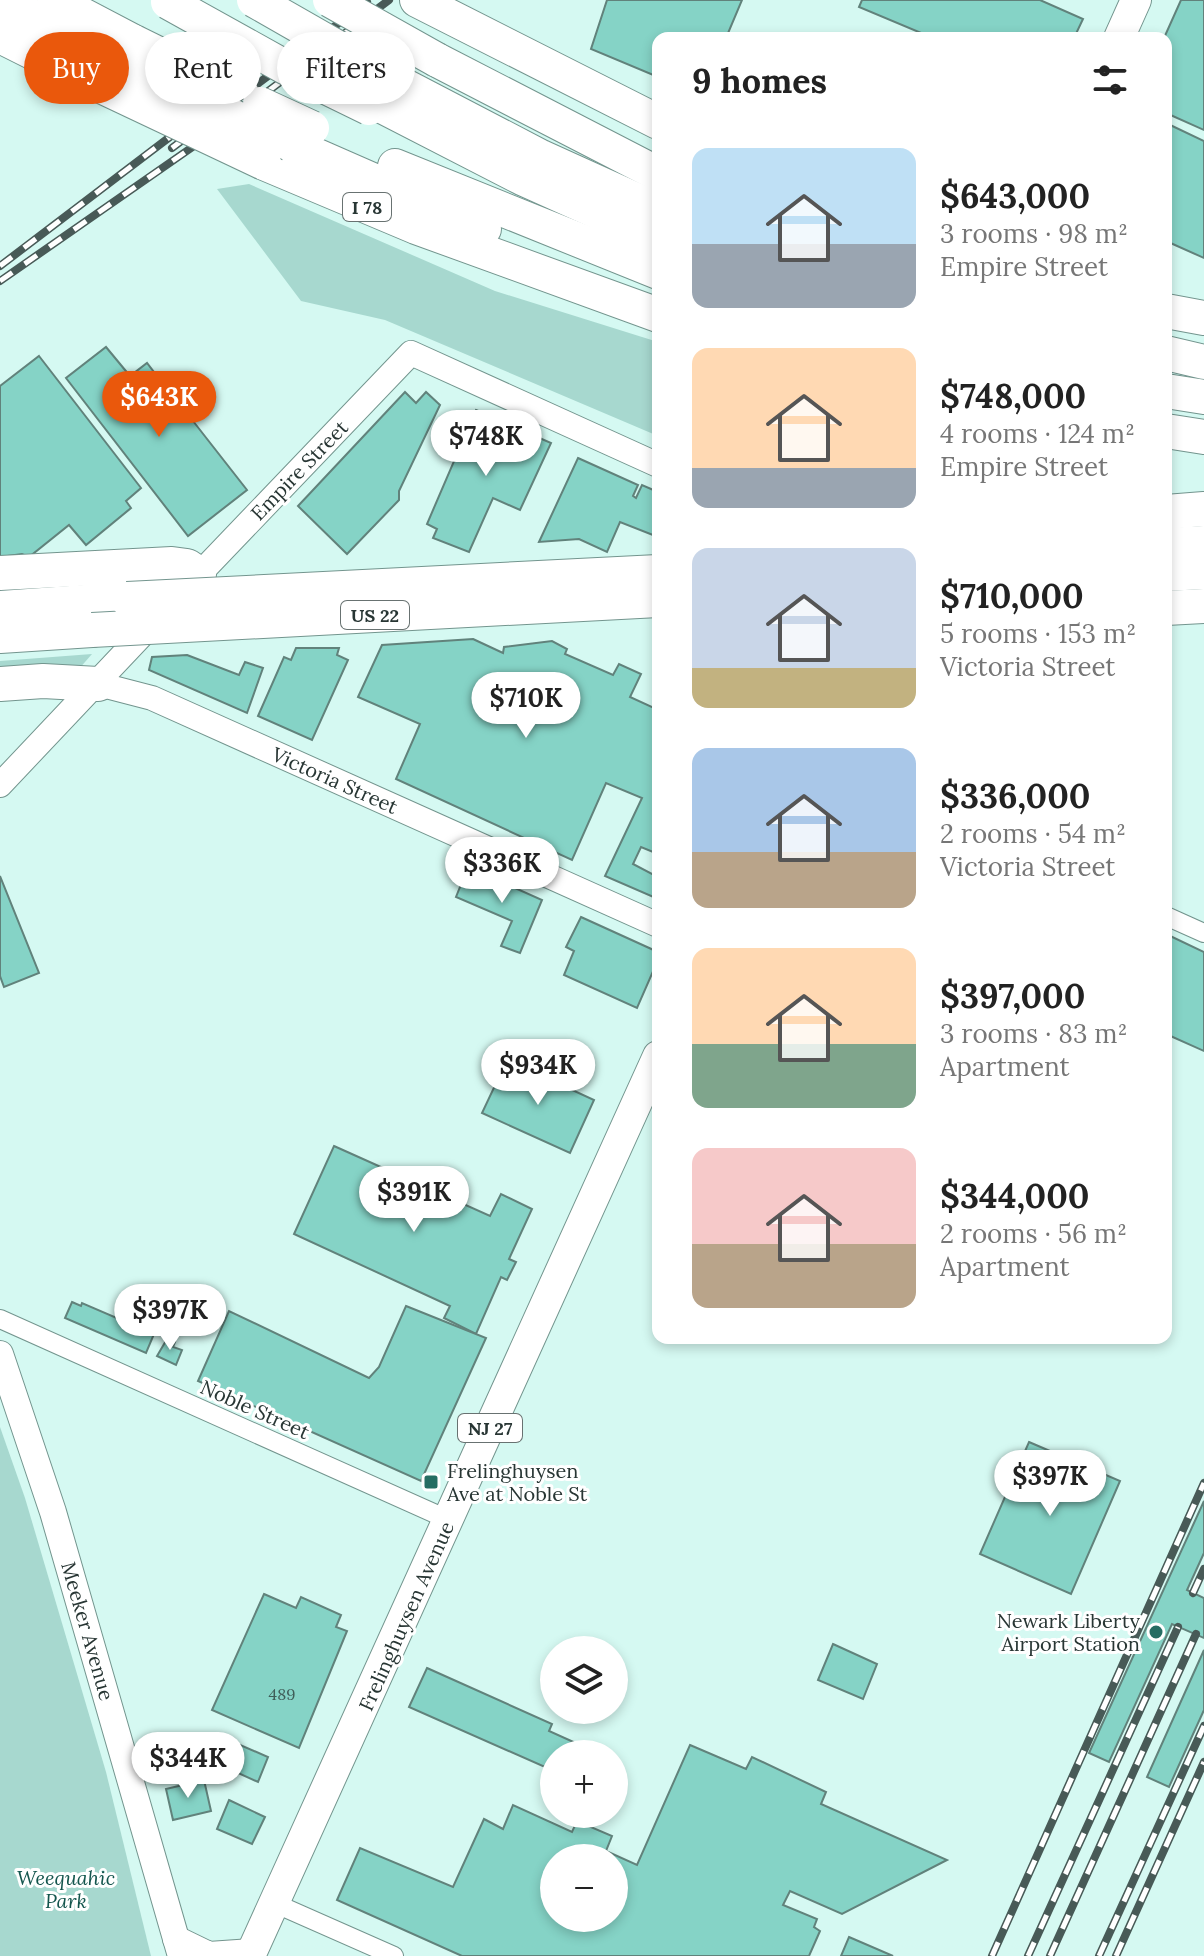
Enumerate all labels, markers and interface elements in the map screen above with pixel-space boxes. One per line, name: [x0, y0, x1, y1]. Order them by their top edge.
chip: Buy: [24, 32, 129, 104]
chip: Rent: [145, 32, 261, 104]
chip: Filters: [277, 32, 415, 104]
icon: filters: [1088, 58, 1132, 102]
text: 9 homes: [692, 59, 827, 102]
text: $643,000: [940, 174, 1090, 217]
icon: home: [756, 180, 852, 276]
road number: I 78: [343, 193, 391, 221]
text: 3 rooms · 98 m²: [940, 217, 1128, 250]
text: Empire Street: [940, 250, 1108, 283]
pin: $643K: [103, 371, 215, 439]
text: $748,000: [940, 374, 1086, 417]
text: $643K: [120, 380, 198, 413]
icon: home: [756, 380, 852, 476]
pin: $748K: [430, 410, 542, 478]
street label: Empire Street: [245, 415, 353, 525]
text: 4 rooms · 124 m²: [940, 417, 1135, 450]
text: $748K: [449, 419, 523, 452]
text: Empire Street: [940, 450, 1108, 483]
text: $710,000: [940, 574, 1084, 617]
icon: home: [756, 580, 852, 676]
road number: US 22: [341, 601, 409, 629]
text: 5 rooms · 153 m²: [940, 617, 1136, 650]
text: Victoria Street: [940, 650, 1115, 683]
pin: $710K: [470, 672, 582, 740]
text: $710K: [489, 681, 563, 714]
street label: Victoria Street: [267, 741, 402, 819]
text: $336,000: [940, 774, 1090, 817]
icon: home: [756, 780, 852, 876]
text: 2 rooms · 54 m²: [940, 817, 1126, 850]
pin: $336K: [446, 837, 558, 905]
text: $336K: [463, 846, 541, 879]
text: Victoria Street: [940, 850, 1115, 883]
text: $397,000: [940, 974, 1085, 1017]
icon: home: [756, 980, 852, 1076]
text: 3 rooms · 83 m²: [940, 1017, 1127, 1050]
pin: $934K: [482, 1039, 594, 1107]
text: $934K: [499, 1048, 577, 1081]
text: Apartment: [940, 1050, 1070, 1083]
pin: $391K: [358, 1166, 470, 1234]
text: $344,000: [940, 1174, 1089, 1217]
text: $391K: [377, 1175, 451, 1208]
icon: home: [756, 1180, 852, 1276]
text: 2 rooms · 56 m²: [940, 1217, 1127, 1250]
text: Apartment: [940, 1250, 1070, 1283]
pin: $397K: [114, 1284, 226, 1352]
text: $397K: [132, 1293, 208, 1326]
street label: Noble Street: [197, 1374, 314, 1444]
road number: NJ 27: [458, 1414, 522, 1442]
pin: $397K: [994, 1450, 1106, 1518]
place label: Frelinghuysen Ave at Noble St: [446, 1458, 588, 1506]
text: $397K: [1012, 1459, 1088, 1492]
marker: Frelinghuysen Ave at Noble St: [422, 1473, 440, 1491]
street label: Frelinghuysen Avenue: [353, 1517, 459, 1715]
street label: Meeker Avenue: [56, 1559, 120, 1703]
place label: Newark Liberty Airport Station: [997, 1608, 1140, 1656]
marker: Newark Liberty Airport Station: [1147, 1623, 1165, 1641]
map controls: [540, 1636, 628, 1932]
button: layers: [540, 1636, 628, 1724]
house number: 489: [269, 1684, 295, 1704]
pin: $344K: [132, 1732, 244, 1800]
button: +: [540, 1740, 628, 1828]
text: $344K: [149, 1741, 227, 1774]
button: −: [540, 1844, 628, 1932]
park label: Weequahic Park: [17, 1865, 115, 1913]

